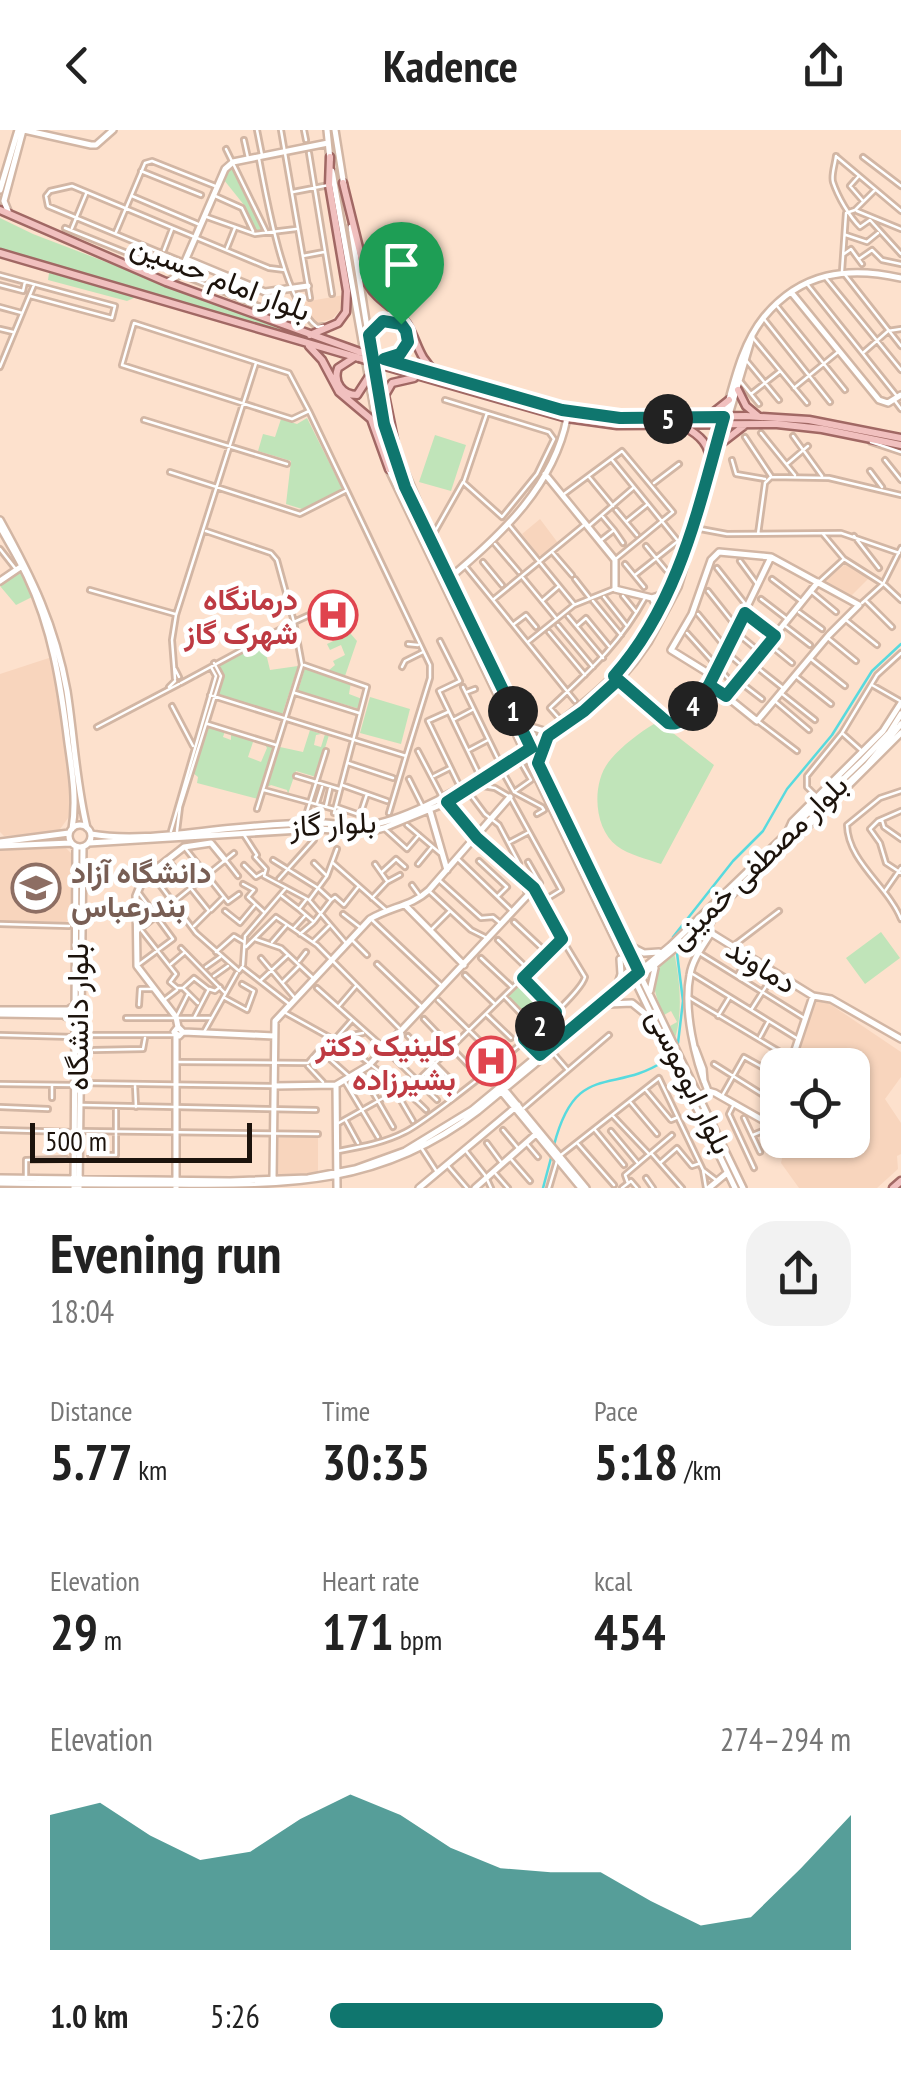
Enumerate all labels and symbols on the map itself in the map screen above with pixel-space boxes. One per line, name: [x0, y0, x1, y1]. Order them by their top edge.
pin: [359, 222, 444, 325]
street label: بلوار امام حسین: [125, 225, 316, 330]
pin: 5: [643, 394, 693, 444]
place label: درمانگاه شهرک گاز: [183, 579, 298, 652]
hospital icon: درمانگاه شهرک گاز: [307, 589, 359, 641]
pin: 4: [668, 681, 718, 731]
pin: 1: [488, 686, 538, 736]
street label: بلوار مصطفی خمینی: [659, 765, 855, 957]
street label: بلوار گاز: [288, 801, 377, 845]
place label: دانشگاه آزاد بندرعباس: [71, 852, 212, 925]
school or university icon: دانشگاه آزاد بندرعباس: [10, 862, 62, 914]
street label: دماوند: [719, 928, 805, 1002]
street label: بلوار دانشگاه: [57, 943, 96, 1091]
pin: 2: [515, 1001, 565, 1051]
street label: بلوار ابوموسی: [639, 1002, 743, 1160]
place label: کلینیک دکتر بشیرزاده: [314, 1025, 456, 1098]
hospital icon: کلینیک دکتر بشیرزاده: [465, 1035, 517, 1087]
scale bar: [30, 1118, 252, 1162]

